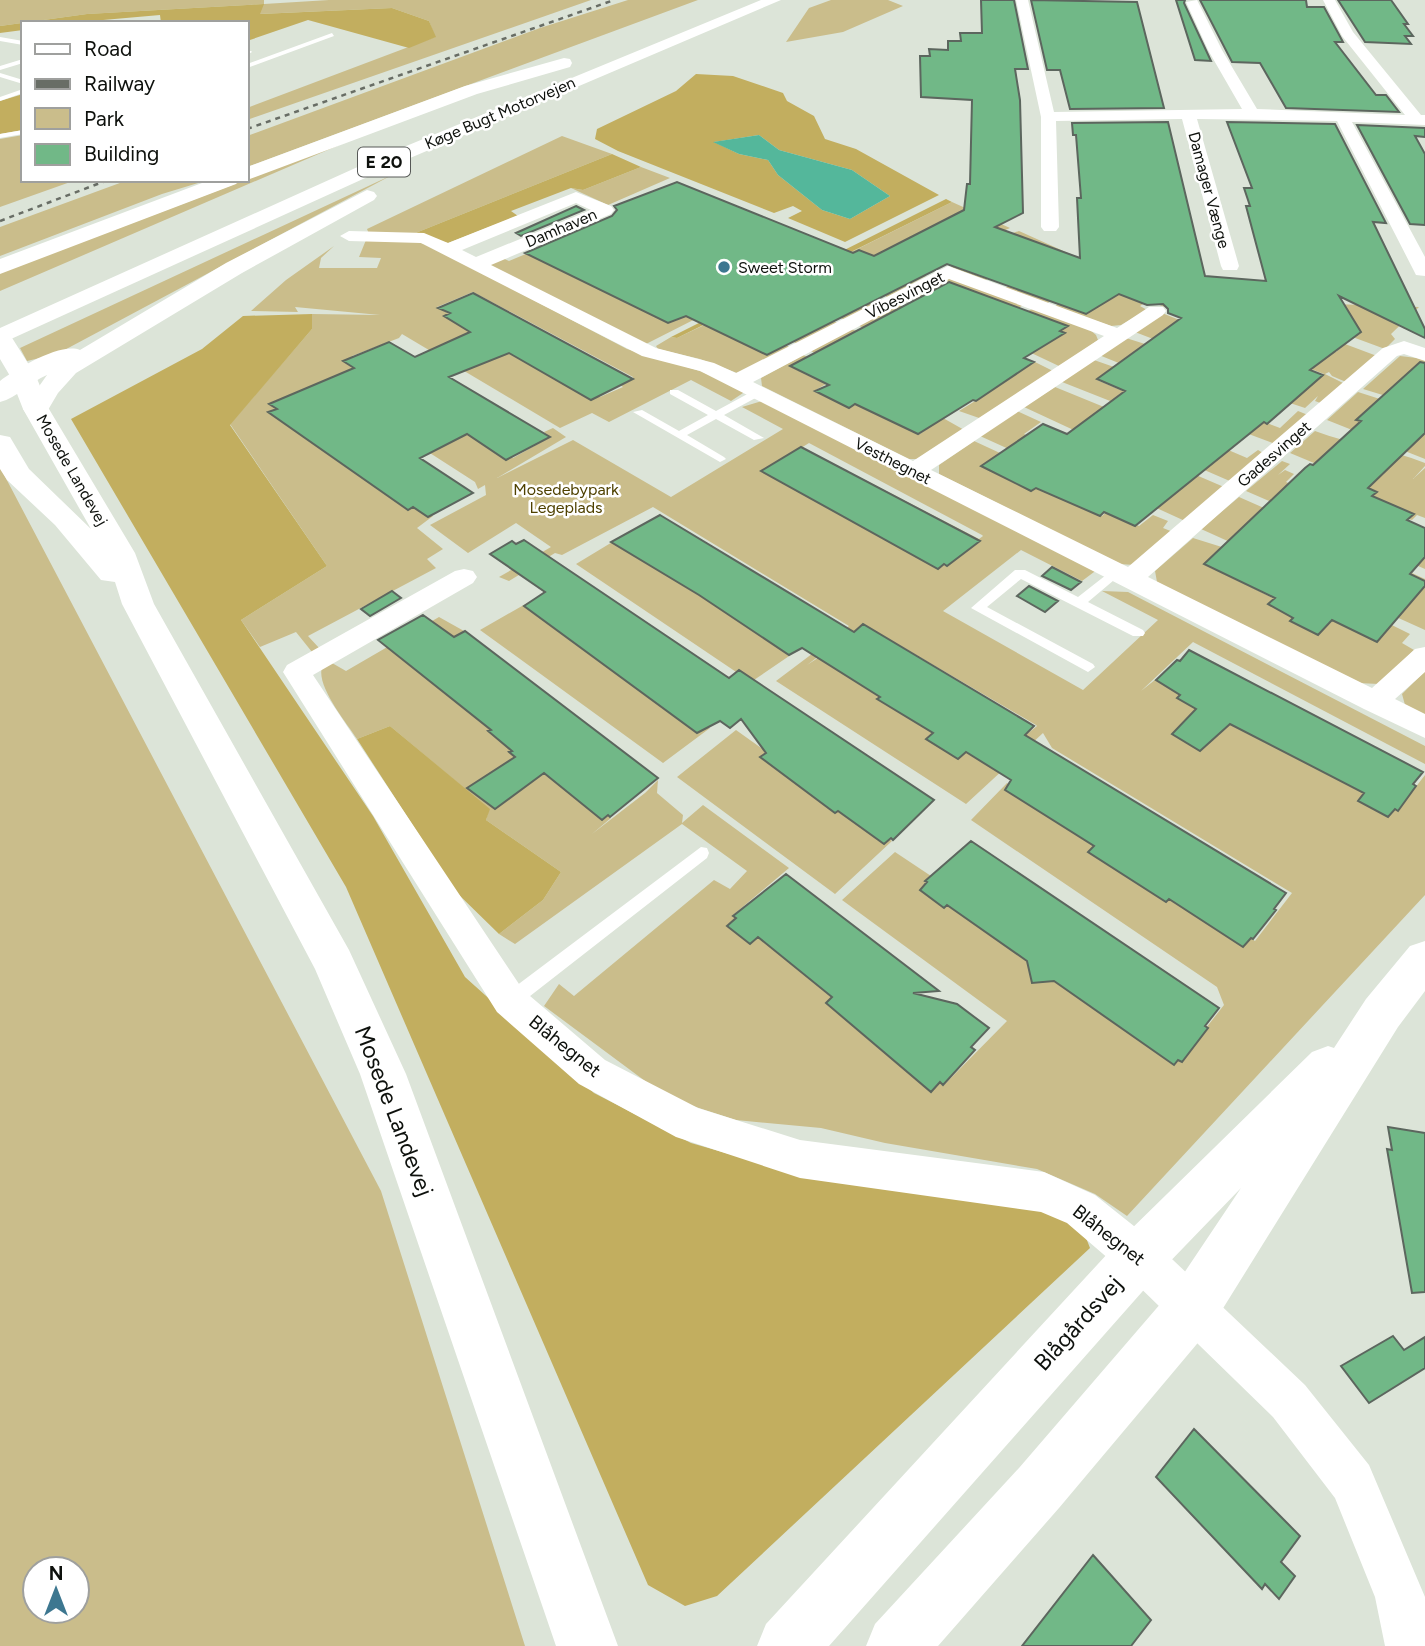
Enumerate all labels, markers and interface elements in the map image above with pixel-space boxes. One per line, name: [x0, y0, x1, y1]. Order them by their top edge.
legend: [21, 21, 248, 182]
text: Road: [84, 36, 132, 61]
text: Railway: [84, 71, 155, 96]
street label: Køge Bugt Motorvejen: [422, 73, 578, 153]
text: Park: [84, 106, 125, 131]
street label: Damager Vænge: [1184, 130, 1234, 251]
text: Building: [84, 141, 159, 166]
road number: E 20: [358, 148, 410, 176]
street label: Damhaven: [523, 204, 600, 252]
place label: Sweet Storm: [738, 258, 832, 277]
marker: Sweet Storm: [716, 259, 732, 275]
street label: Vibesvinget: [863, 267, 947, 323]
street label: Mosede Landevej: [32, 411, 112, 529]
street label: Gadesvinget: [1233, 417, 1315, 491]
street label: Vesthegnet: [852, 434, 934, 488]
park label: Mosedebypark Legeplads: [513, 480, 619, 517]
street label: Blåhegnet: [524, 1010, 606, 1082]
street label: Mosede Landevej: [349, 1022, 439, 1200]
street label: Blåhegnet: [1068, 1200, 1150, 1270]
street label: Blågårdsvej: [1028, 1270, 1128, 1376]
north arrow: [21, 1555, 91, 1625]
text: N: [49, 1562, 63, 1585]

